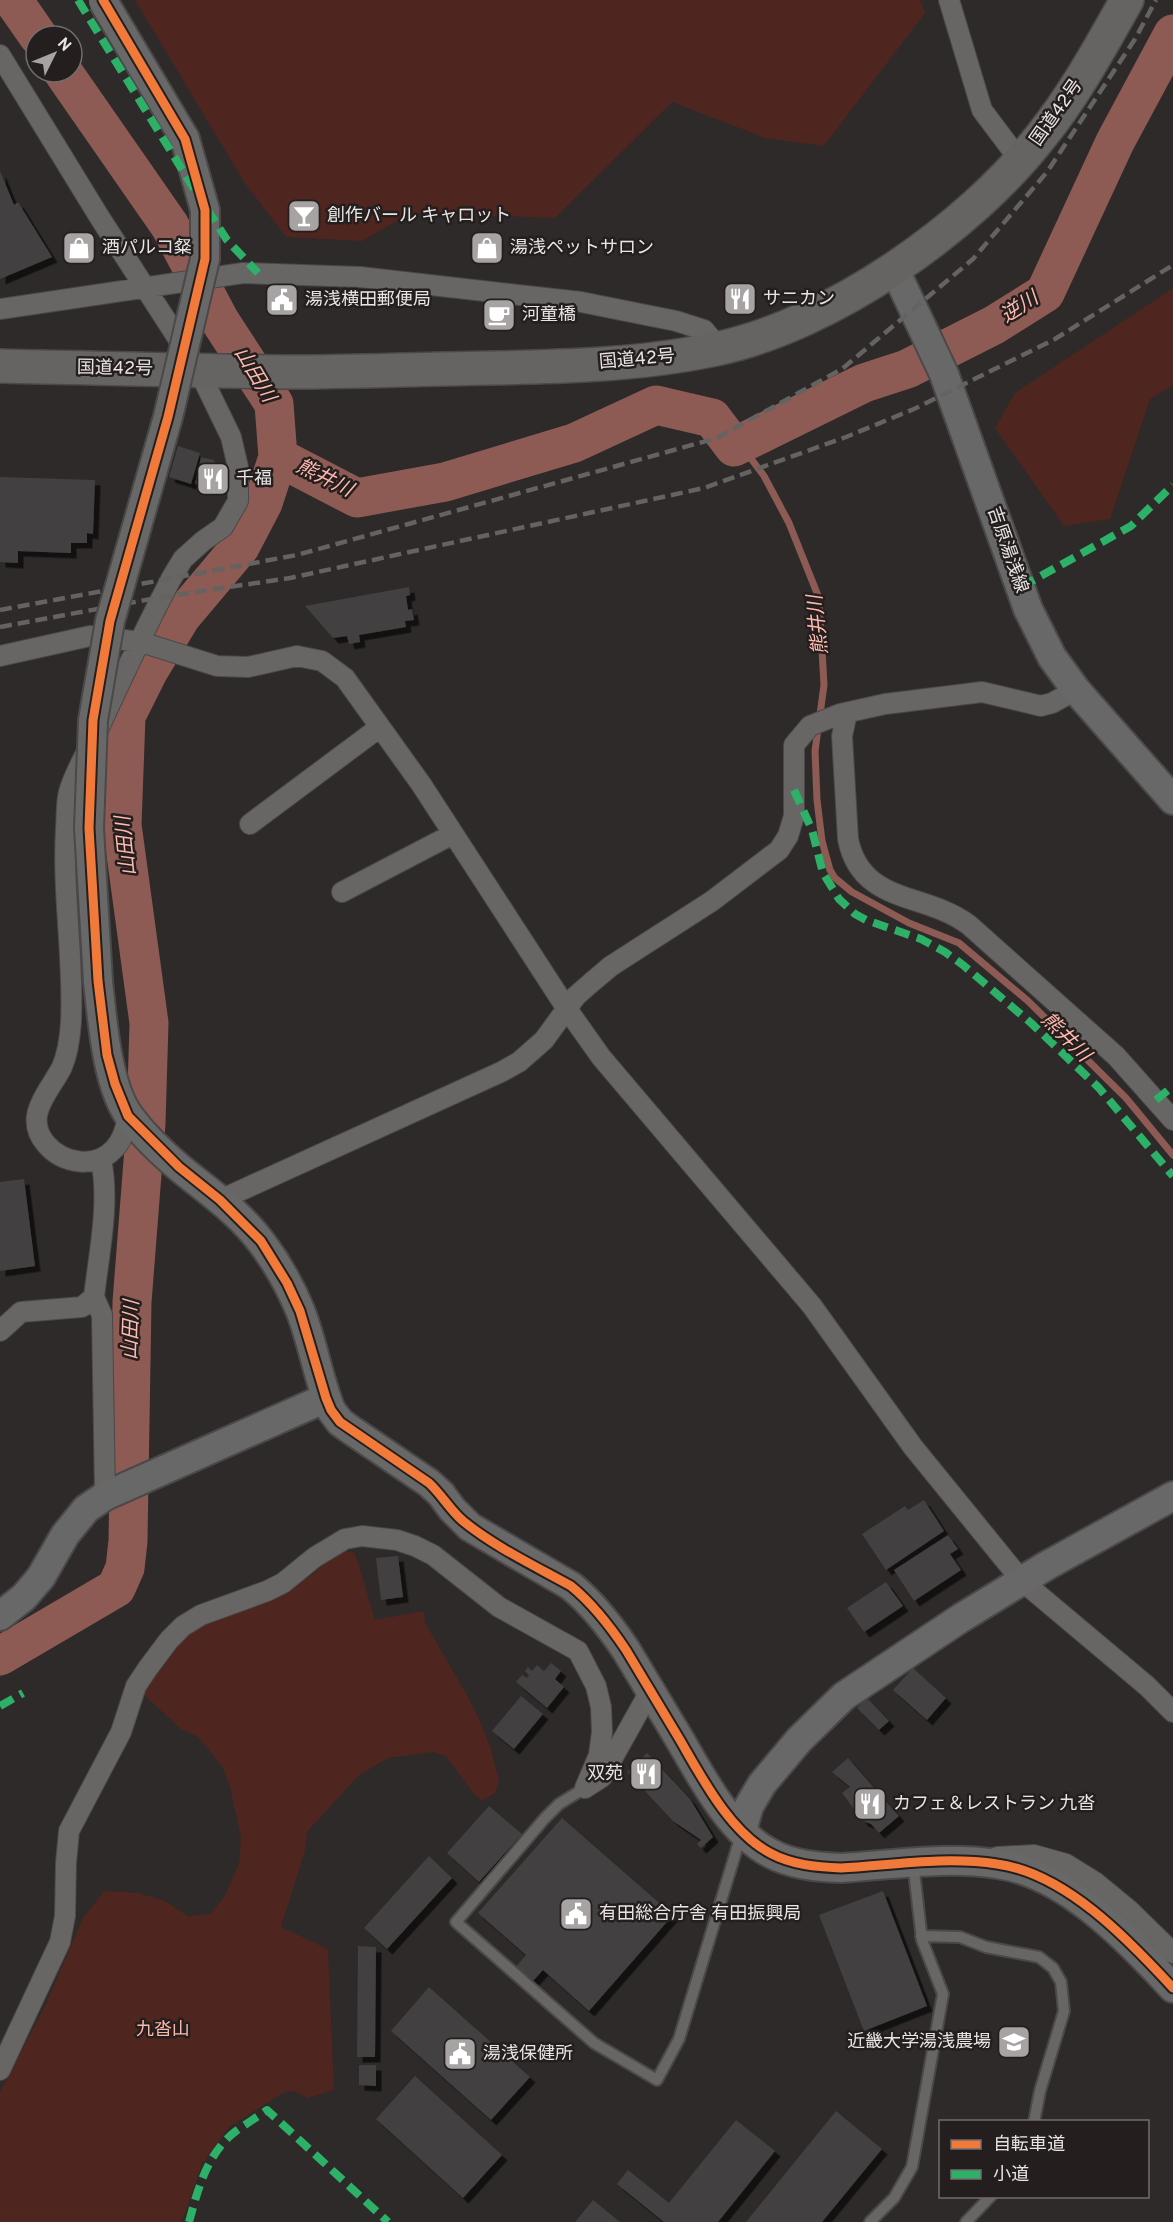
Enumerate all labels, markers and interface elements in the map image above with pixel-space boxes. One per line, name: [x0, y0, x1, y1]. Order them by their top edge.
north arrow: [24, 24, 84, 84]
text: N: [52, 34, 75, 56]
street label: 国道42号: [1026, 75, 1088, 151]
bar icon: 創作バール キャロット: [286, 198, 322, 234]
place label: 創作バール キャロット: [327, 205, 511, 228]
shop icon: 酒パルコ粲: [61, 230, 97, 266]
shop icon: 湯浅ペットサロン: [469, 230, 505, 266]
place label: 酒パルコ粲: [102, 237, 192, 260]
place label: 湯浅ペットサロン: [510, 237, 654, 260]
restaurant icon: サニカン: [722, 281, 758, 317]
public building icon: 湯浅横田郵便局: [264, 282, 300, 318]
water label: 逆川: [996, 285, 1046, 330]
place label: サニカン: [763, 288, 835, 311]
place label: 湯浅横田郵便局: [305, 289, 431, 312]
cafe icon: 河童橋: [481, 297, 517, 333]
place label: 河童橋: [522, 304, 576, 327]
water label: 山田川: [227, 343, 282, 409]
street label: 国道42号: [598, 345, 676, 375]
street label: 国道42号: [77, 357, 153, 381]
water label: 熊井川: [291, 454, 358, 505]
restaurant icon: 千福: [195, 461, 231, 497]
place label: 千福: [236, 468, 272, 491]
street label: 吉原湯浅線: [981, 504, 1033, 596]
water label: 熊井川: [803, 592, 835, 656]
water label: 山田川: [111, 813, 143, 877]
water label: 熊井川: [1035, 1008, 1097, 1070]
water label: 山田川: [118, 1298, 146, 1360]
restaurant icon: 双苑: [628, 1756, 664, 1792]
place label: 双苑: [587, 1763, 623, 1786]
restaurant icon: カフェ＆レストラン 九沓: [852, 1786, 888, 1822]
place label: カフェ＆レストラン 九沓: [893, 1793, 1095, 1816]
public building icon: 有田総合庁舎 有田振興局: [558, 1896, 594, 1932]
place label: 有田総合庁舎 有田振興局: [599, 1903, 801, 1926]
park label: 九沓山: [136, 2019, 190, 2042]
school or university icon: 近畿大学湯浅農場: [996, 2024, 1032, 2060]
place label: 近畿大学湯浅農場: [847, 2031, 991, 2054]
public building icon: 湯浅保健所: [442, 2036, 478, 2072]
place label: 湯浅保健所: [483, 2043, 573, 2066]
legend: [939, 2120, 1149, 2198]
text: 自転車道: [993, 2134, 1065, 2157]
text: 小道: [993, 2164, 1029, 2187]

